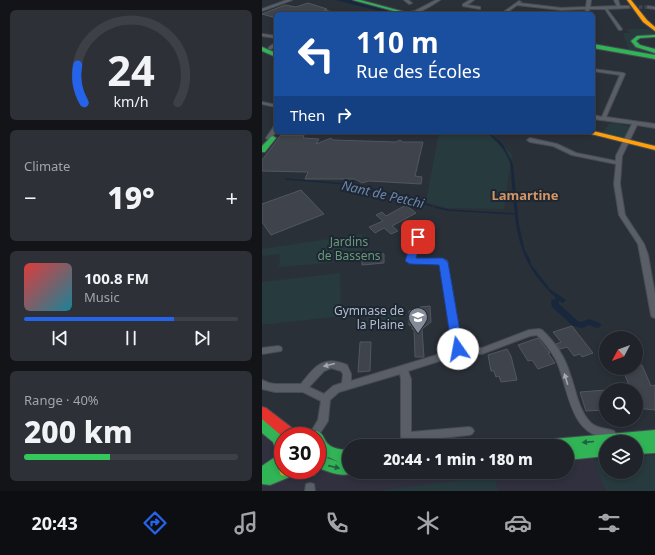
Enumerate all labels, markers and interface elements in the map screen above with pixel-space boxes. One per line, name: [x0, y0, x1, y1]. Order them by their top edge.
text: 110 m: [356, 23, 439, 61]
icon: left: [290, 28, 342, 80]
text: 24: [107, 42, 155, 98]
text: Rue des Écoles: [356, 59, 481, 83]
text: km/h: [113, 92, 149, 111]
icon: right: [333, 104, 355, 126]
text: Then: [290, 105, 325, 125]
text: Climate: [24, 157, 70, 175]
water label: Nant de Petchi: [340, 176, 427, 212]
text: 19°: [107, 177, 155, 218]
text: −: [24, 182, 37, 212]
text: +: [225, 182, 238, 212]
district label: Lamartine: [491, 186, 559, 204]
pin: [401, 220, 435, 254]
icon: arrive: [407, 226, 429, 248]
park label: Jardins de Bassens: [317, 233, 381, 264]
text: 100.8 FM: [84, 268, 149, 288]
text: Music: [84, 288, 120, 306]
place label: Gymnase de la Plaine: [334, 302, 404, 333]
school or university icon: Gymnase de la Plaine: [407, 306, 429, 334]
icon: previous: [49, 327, 71, 349]
icon: pause: [120, 327, 142, 349]
icon: next: [191, 327, 213, 349]
position arrow: [437, 328, 479, 370]
north arrow: [599, 331, 643, 375]
map controls: [599, 331, 643, 479]
one-way arrow: [322, 363, 335, 369]
one-way arrow: [563, 372, 569, 384]
button: search: [599, 383, 643, 427]
text: Range · 40%: [24, 391, 99, 409]
text: 200 km: [24, 411, 133, 452]
speed limit sign: 30: [274, 427, 326, 479]
button: layers: [599, 435, 643, 479]
one-way arrow: [582, 439, 594, 446]
text: 20:44 · 1 min · 180 m: [383, 449, 533, 469]
one-way arrow: [328, 464, 340, 470]
icon: directions: [141, 509, 169, 537]
icon: music: [232, 509, 260, 537]
icon: phone: [323, 509, 351, 537]
icon: climate: [414, 509, 442, 537]
icon: car: [504, 509, 532, 537]
icon: filters: [595, 509, 623, 537]
text: 20:43: [31, 511, 78, 535]

